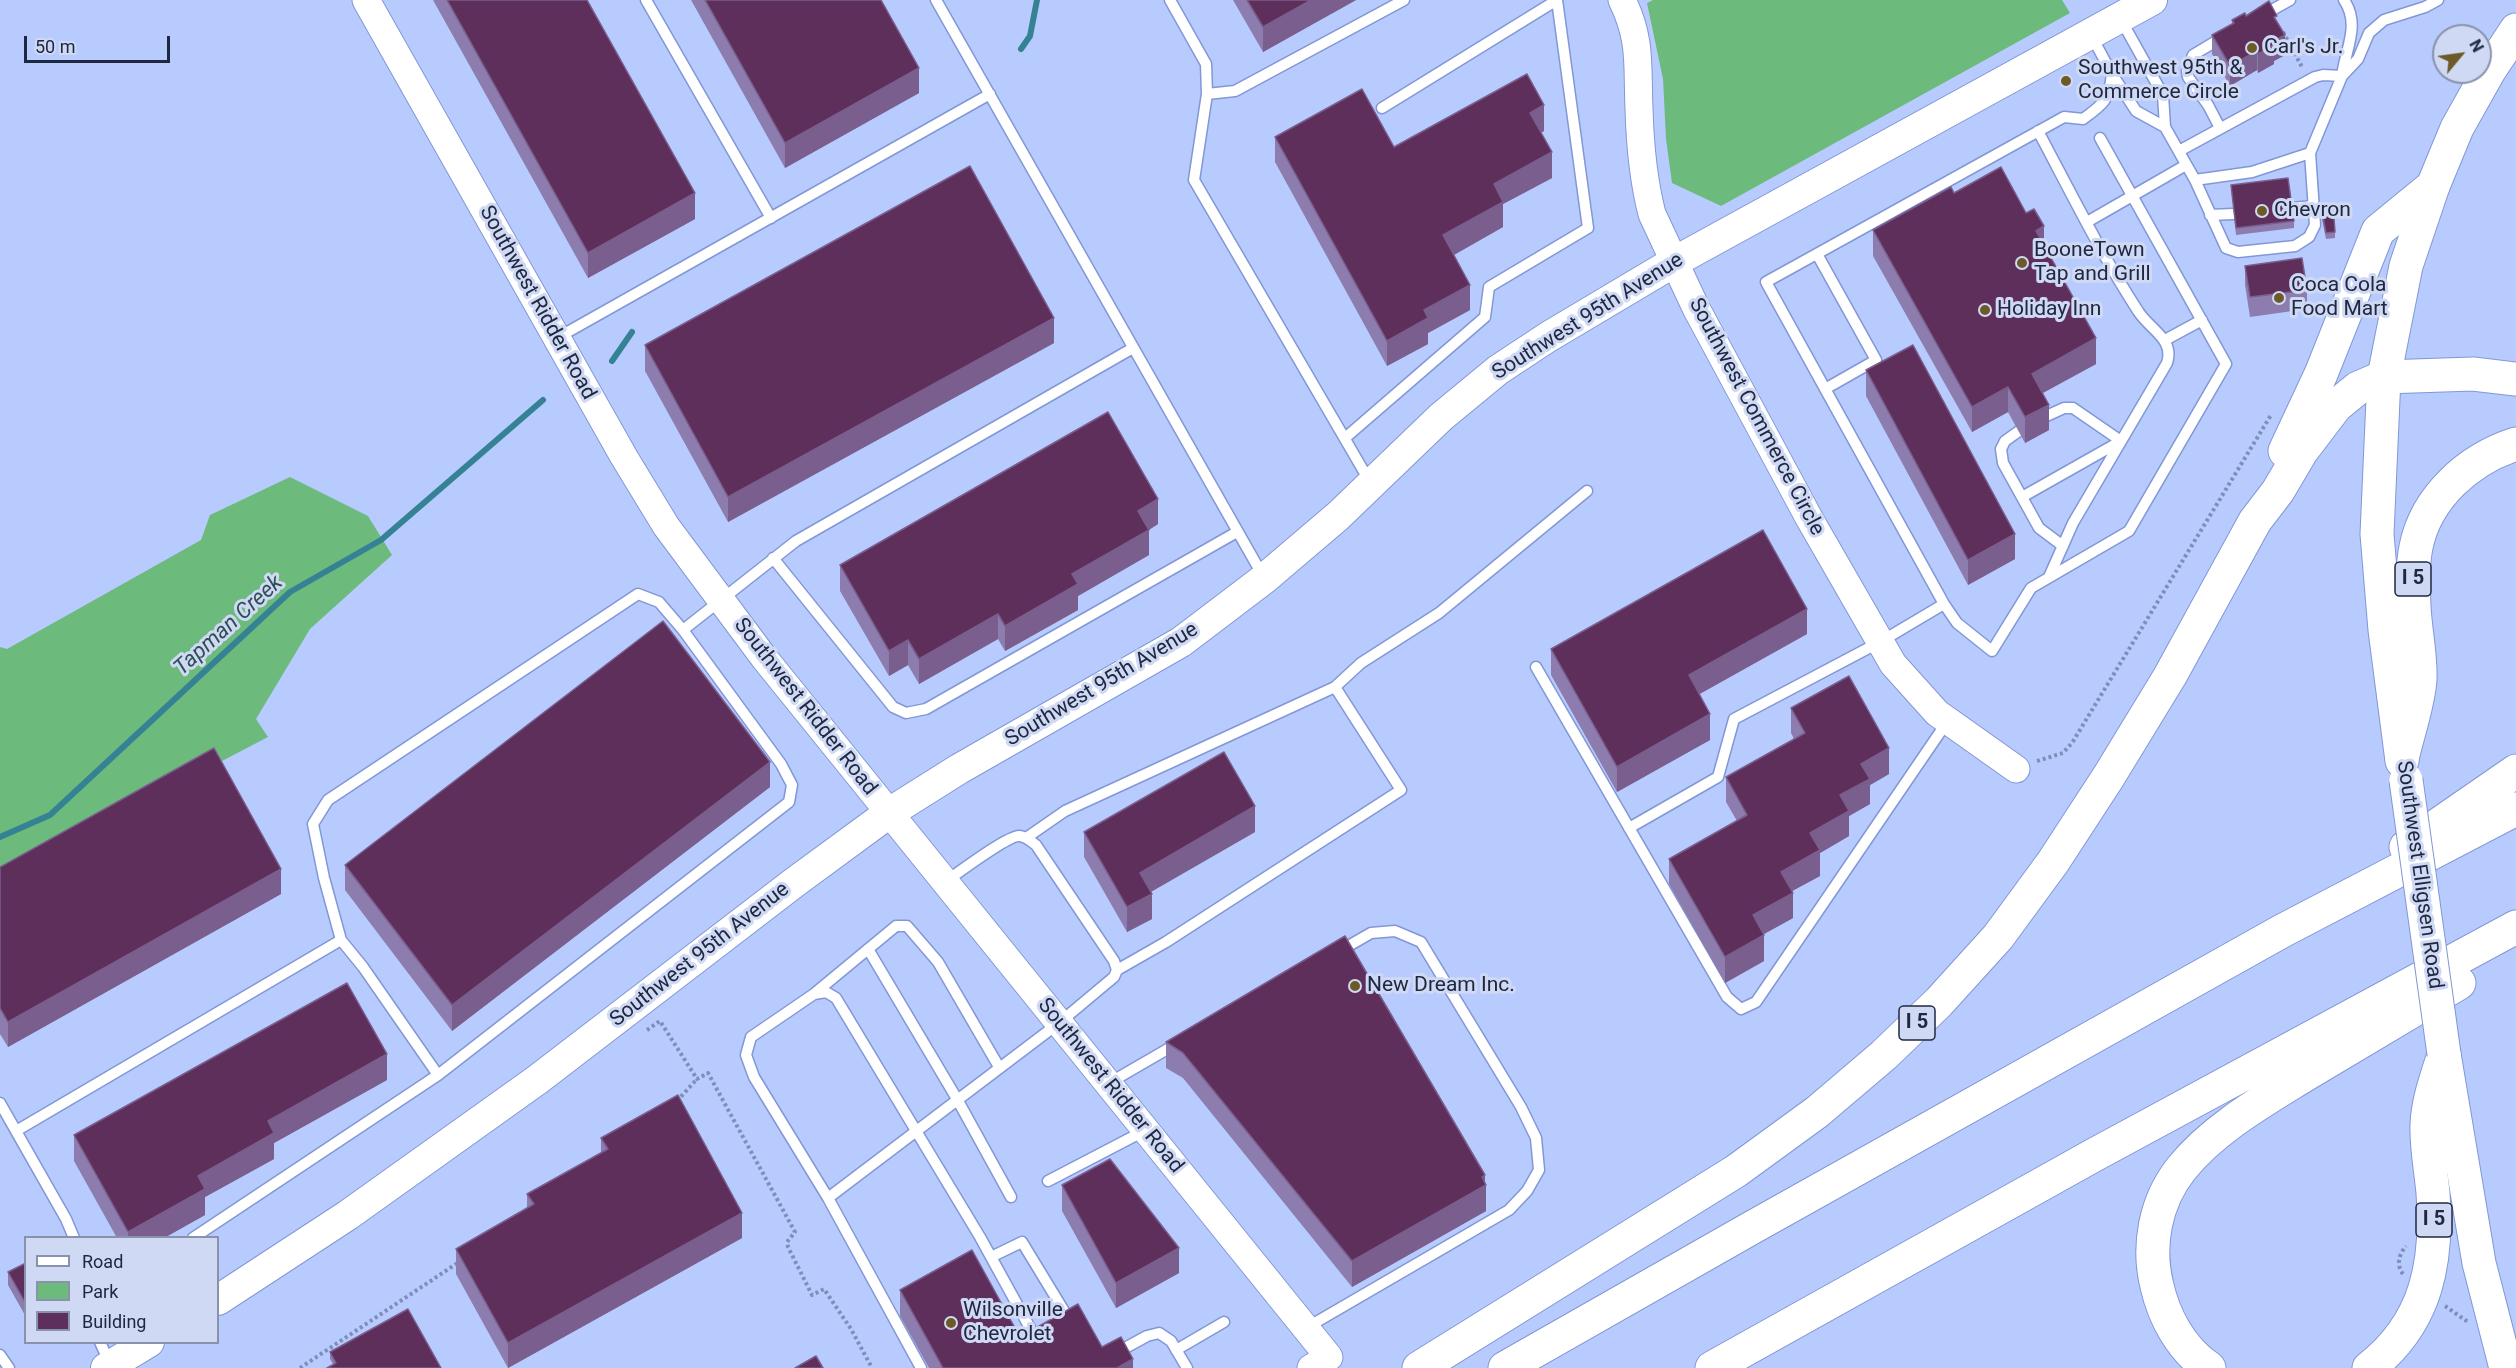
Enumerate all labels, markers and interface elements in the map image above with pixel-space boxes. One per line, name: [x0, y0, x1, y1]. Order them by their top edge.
scale bar: [27, 24, 172, 62]
north arrow: [2432, 24, 2492, 84]
place label: Carl's Jr.: [2264, 35, 2343, 61]
text: 50 m: [35, 36, 75, 57]
text: N: [2465, 36, 2487, 56]
marker: Carl's Jr.: [2245, 41, 2259, 55]
place label: Southwest 95th & Commerce Circle: [2078, 56, 2243, 106]
marker: Southwest 95th & Commerce Circle: [2059, 74, 2073, 88]
place label: Chevron: [2274, 198, 2351, 224]
street label: Southwest Ridder Road: [473, 202, 601, 404]
marker: Chevron: [2255, 204, 2269, 218]
place label: BooneTown Tap and Grill: [2034, 238, 2151, 288]
street label: Southwest 95th Avenue: [1488, 248, 1688, 386]
marker: BooneTown Tap and Grill: [2015, 256, 2029, 270]
place label: Coca Cola Food Mart: [2291, 273, 2388, 323]
marker: Coca Cola Food Mart: [2272, 291, 2286, 305]
street label: Southwest Commerce Circle: [1683, 294, 1829, 540]
place label: Holiday Inn: [1997, 297, 2101, 323]
marker: Holiday Inn: [1978, 303, 1992, 317]
road number: I 5: [2395, 562, 2431, 596]
water label: Tapman Creek: [169, 570, 289, 682]
street label: Southwest Ridder Road: [728, 613, 882, 801]
street label: Southwest 95th Avenue: [1001, 617, 1203, 753]
street label: Southwest Elligsen Road: [2390, 759, 2448, 991]
street label: Southwest 95th Avenue: [605, 877, 795, 1033]
place label: New Dream Inc.: [1367, 973, 1515, 999]
marker: New Dream Inc.: [1348, 979, 1362, 993]
street label: Southwest Ridder Road: [1032, 993, 1188, 1179]
road number: I 5: [1899, 1006, 1935, 1040]
road number: I 5: [2416, 1203, 2452, 1237]
legend: [24, 1236, 219, 1344]
text: Road: [82, 1251, 123, 1272]
text: Park: [82, 1281, 118, 1302]
place label: Wilsonville Chevrolet: [963, 1298, 1063, 1348]
text: Building: [82, 1311, 146, 1332]
marker: Wilsonville Chevrolet: [944, 1316, 958, 1330]

